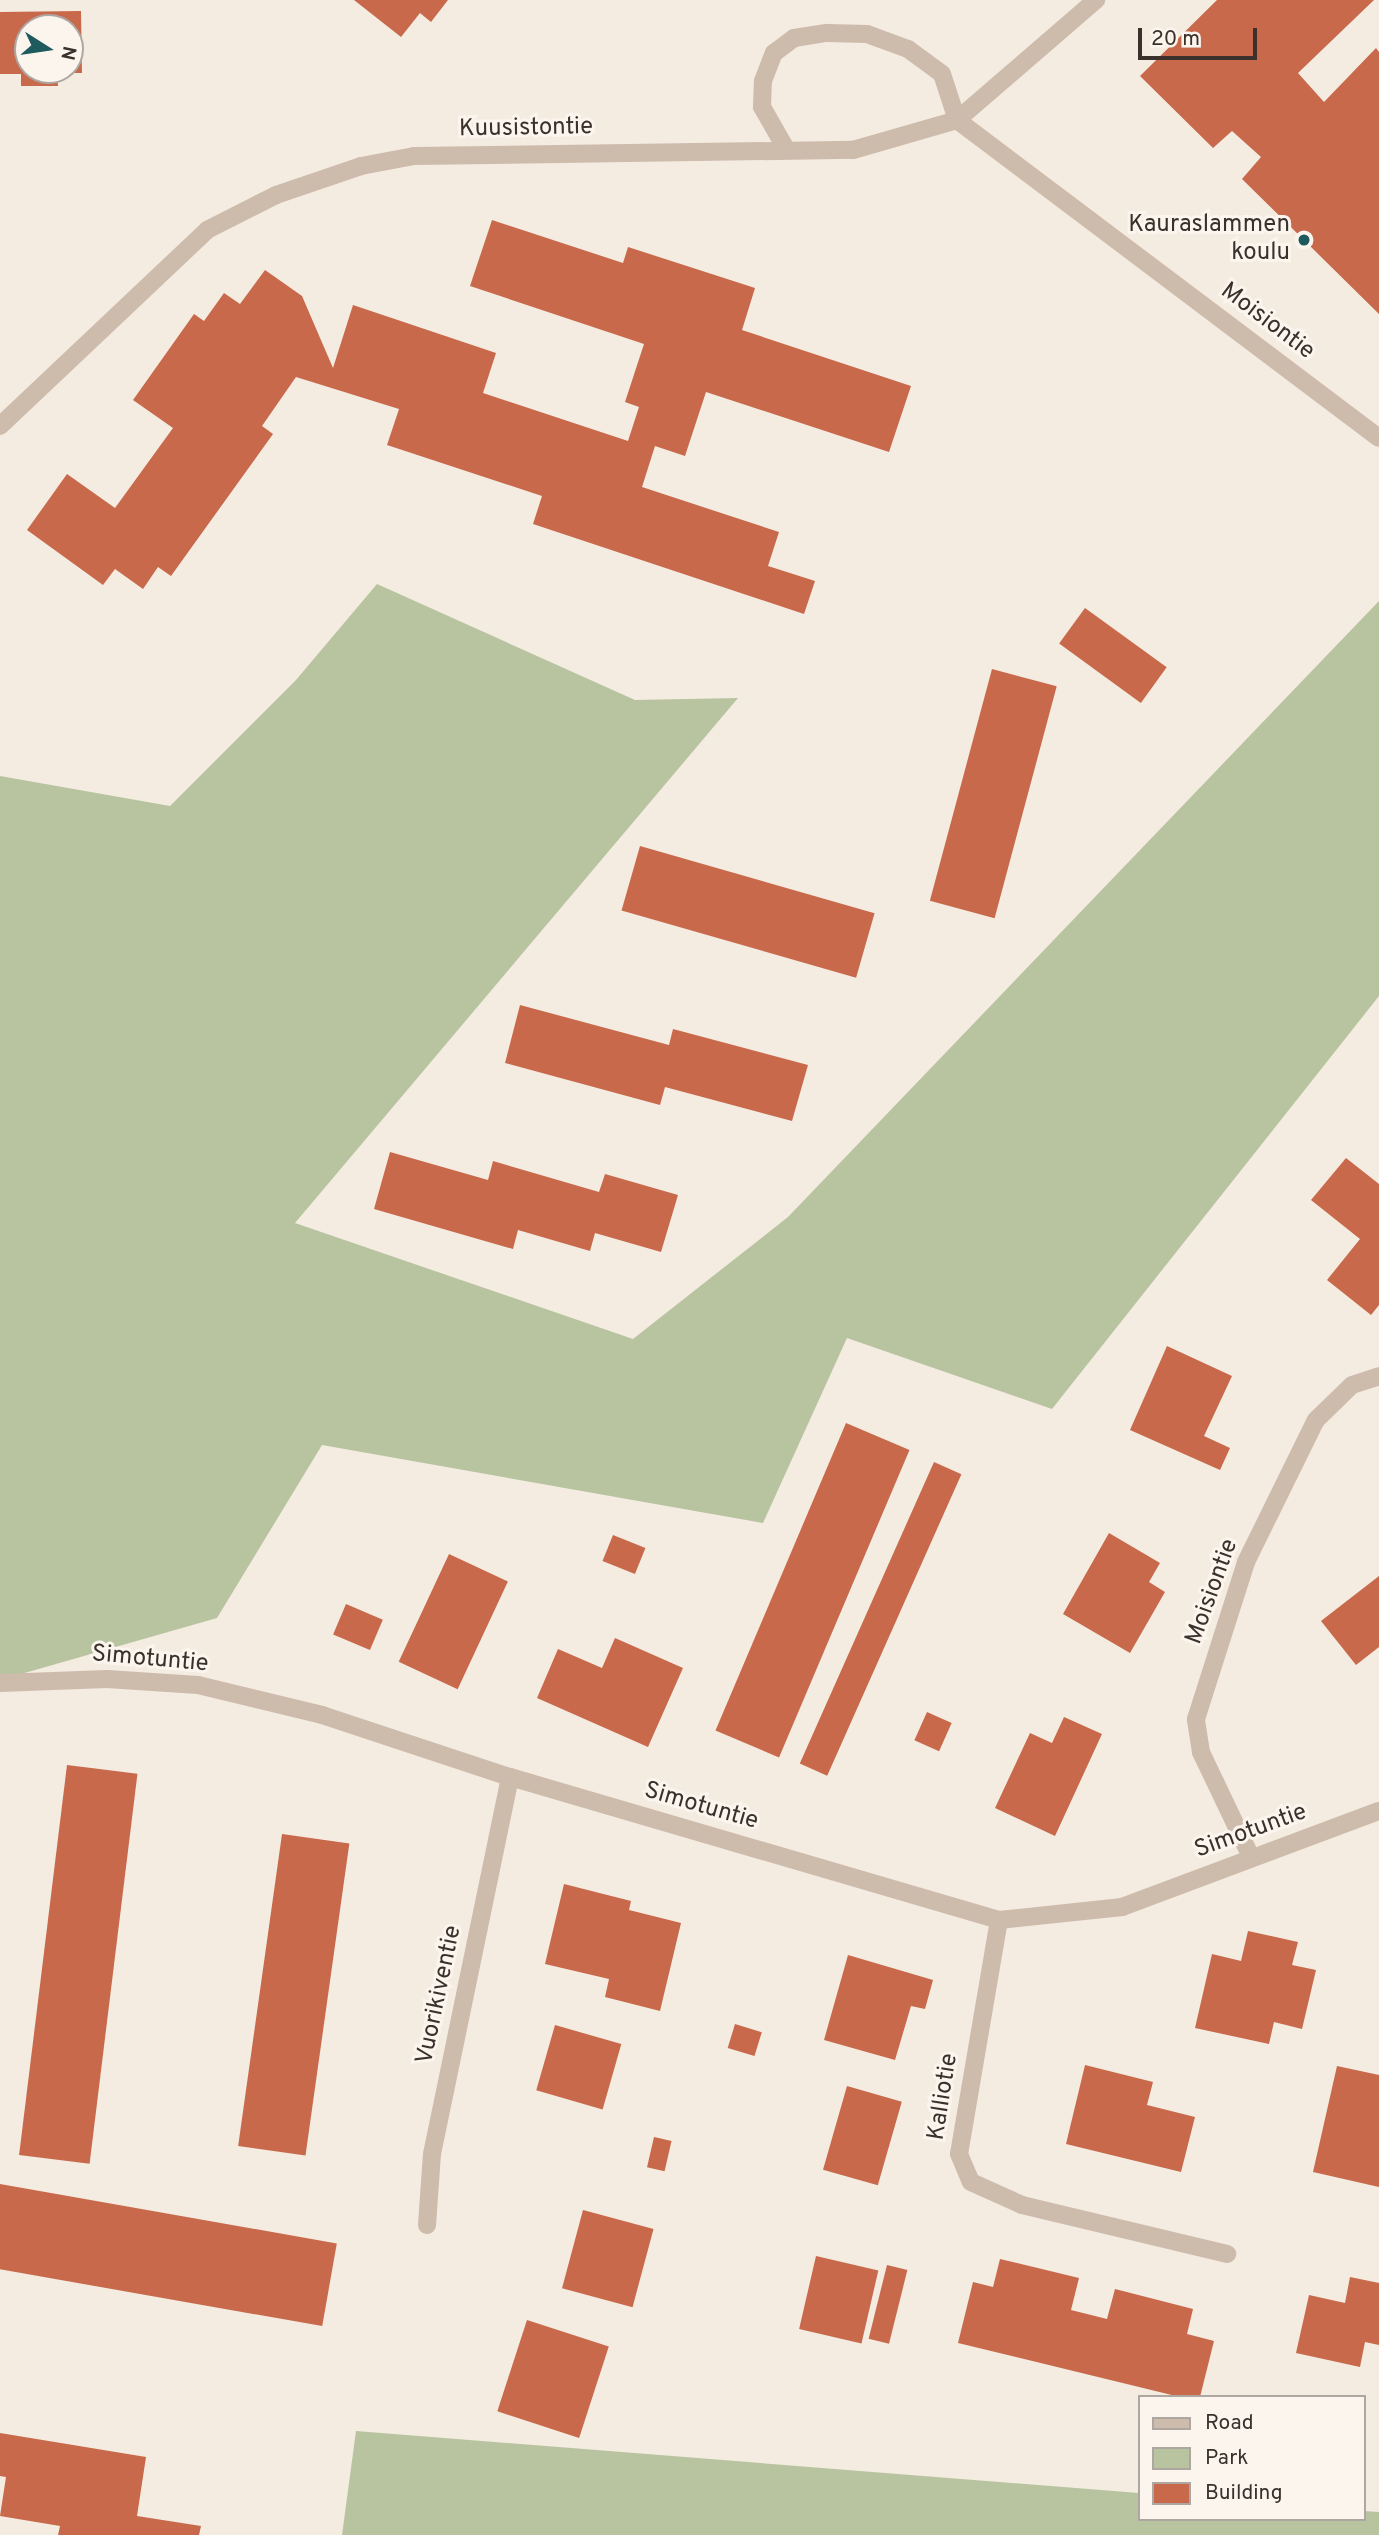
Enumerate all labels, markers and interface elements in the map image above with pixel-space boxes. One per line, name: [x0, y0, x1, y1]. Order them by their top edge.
north arrow: [14, 14, 84, 84]
scale bar: [1141, 14, 1260, 58]
text: 20 m: [1151, 26, 1200, 53]
text: N: [54, 44, 81, 62]
street label: Kuusistontie: [459, 113, 593, 145]
place label: Kauraslammen koulu: [1128, 212, 1290, 268]
marker: Kauraslammen koulu: [1296, 232, 1312, 248]
street label: Moisiontie: [1214, 277, 1320, 367]
street label: Moisiontie: [1181, 1535, 1245, 1649]
street label: Simotuntie: [90, 1641, 210, 1679]
street label: Simotuntie: [641, 1777, 761, 1837]
street label: Simotuntie: [1191, 1798, 1311, 1866]
street label: Vuorikiventie: [411, 1923, 469, 2067]
street label: Kalliotie: [923, 2052, 965, 2142]
legend: [1138, 2395, 1365, 2521]
text: Road: [1205, 2410, 1254, 2437]
text: Park: [1205, 2445, 1248, 2472]
text: Building: [1205, 2480, 1283, 2507]

